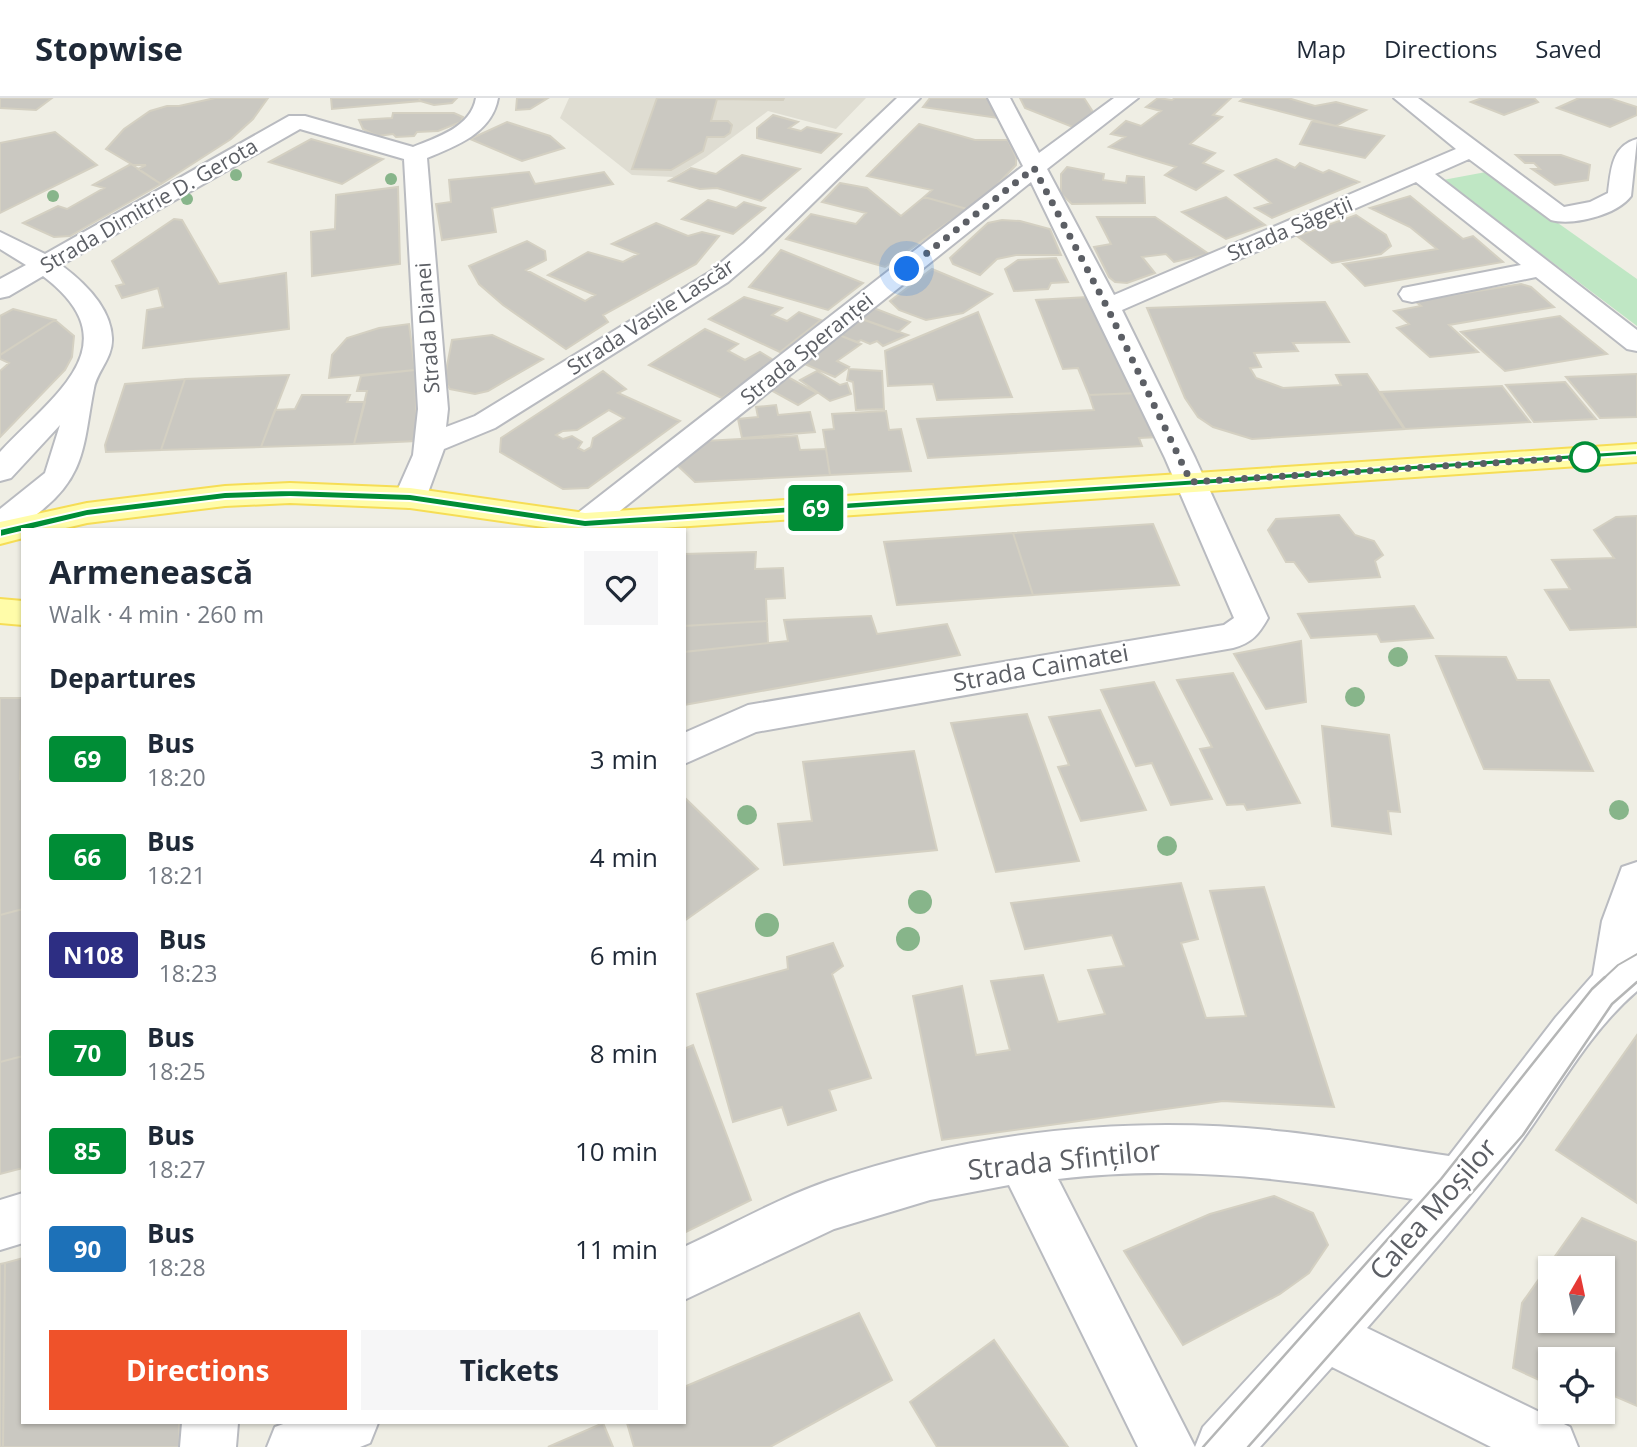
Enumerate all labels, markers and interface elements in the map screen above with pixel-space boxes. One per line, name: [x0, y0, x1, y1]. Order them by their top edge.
text: Stopwise: [35, 26, 183, 71]
text: Map: [1296, 32, 1346, 65]
text: Directions: [1384, 32, 1497, 65]
text: Saved: [1535, 32, 1602, 65]
street label: Strada Dimitrie D. Gerota: [35, 131, 262, 279]
street label: Strada Săgeții: [1223, 189, 1357, 267]
street label: Strada Vasile Lascăr: [561, 251, 740, 381]
your location: [889, 251, 924, 286]
street label: Strada Dianei: [408, 262, 446, 395]
street label: Strada Speranței: [734, 286, 879, 410]
unlabelled marker: [1570, 442, 1600, 472]
line badge: 69: [784, 485, 848, 531]
text: 69: [802, 491, 830, 524]
text: Armenească: [49, 549, 253, 594]
button: heart: [584, 551, 658, 625]
text: Walk · 4 min · 260 m: [49, 598, 264, 630]
street label: Strada Caimatei: [951, 635, 1131, 698]
text: Departures: [49, 660, 196, 696]
text: Bus: [147, 725, 194, 761]
text: 3 min: [590, 741, 658, 777]
text: 69: [74, 742, 101, 775]
text: 18:20: [147, 761, 206, 793]
text: Bus: [147, 823, 194, 859]
text: 4 min: [590, 839, 658, 875]
text: 66: [74, 840, 101, 873]
text: 18:21: [147, 859, 206, 891]
text: Bus: [159, 921, 206, 957]
text: 6 min: [590, 937, 658, 973]
text: N108: [63, 938, 124, 971]
text: 18:23: [159, 957, 217, 989]
text: Bus: [147, 1019, 194, 1055]
text: 8 min: [590, 1035, 658, 1071]
text: 70: [74, 1036, 101, 1069]
text: 18:25: [147, 1055, 206, 1087]
text: Bus: [147, 1117, 194, 1153]
street label: Calea Moșilor: [1360, 1129, 1505, 1287]
street label: Strada Sfinților: [966, 1130, 1163, 1188]
text: 10 min: [575, 1133, 658, 1169]
text: 85: [74, 1134, 101, 1167]
text: 18:27: [147, 1153, 206, 1185]
text: Bus: [147, 1215, 194, 1251]
text: 11 min: [575, 1231, 658, 1267]
text: 90: [74, 1232, 101, 1265]
text: 18:28: [147, 1251, 206, 1283]
north arrow: [1538, 1256, 1615, 1334]
map controls: [1538, 1256, 1615, 1424]
button: Directions: [49, 1330, 347, 1410]
button: Tickets: [361, 1330, 658, 1410]
button: locate: [1538, 1347, 1615, 1424]

